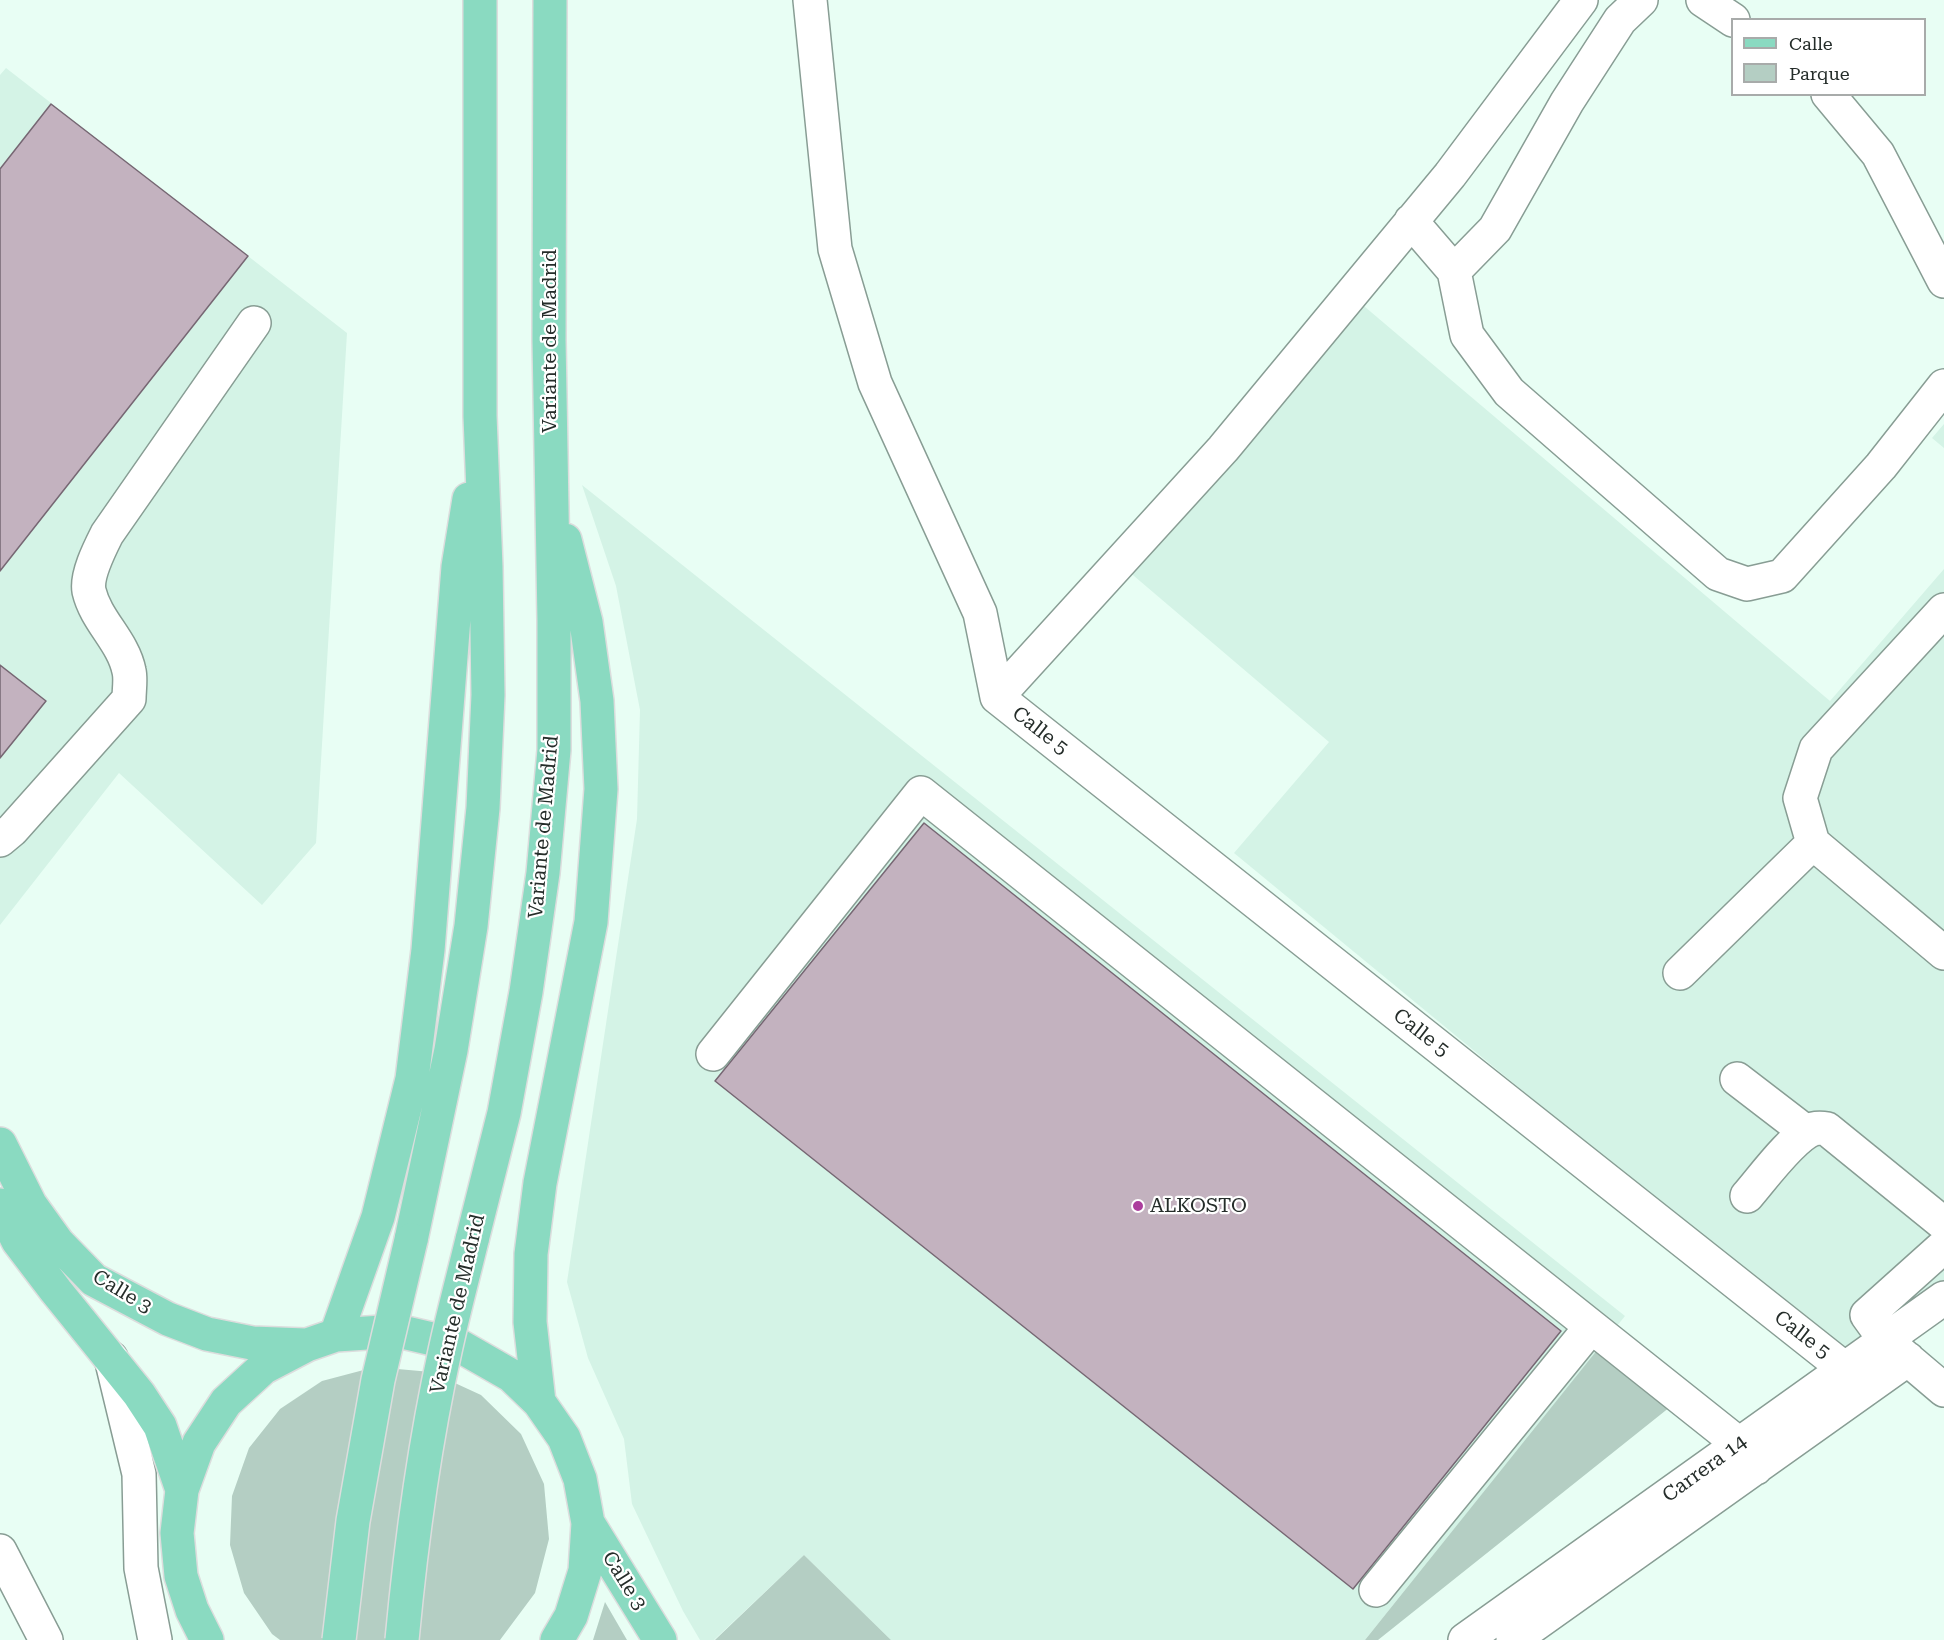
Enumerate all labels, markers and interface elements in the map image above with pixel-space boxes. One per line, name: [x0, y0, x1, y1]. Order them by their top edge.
legend: [1731, 18, 1926, 96]
text: Calle: [1789, 33, 1833, 54]
text: Parque: [1789, 63, 1850, 84]
street label: Variante de Madrid: [538, 249, 562, 433]
street label: Calle 5: [1007, 702, 1073, 760]
street label: Variante de Madrid: [524, 734, 564, 920]
street label: Calle 5: [1388, 1004, 1454, 1062]
place label: ALKOSTO: [1150, 1194, 1247, 1218]
marker: ALKOSTO: [1131, 1199, 1145, 1213]
street label: Variante de Madrid: [426, 1212, 490, 1396]
street label: Calle 3: [88, 1265, 156, 1319]
street label: Calle 5: [1769, 1306, 1835, 1364]
street label: Carrera 14: [1658, 1430, 1752, 1508]
street label: Calle 3: [597, 1547, 651, 1615]

